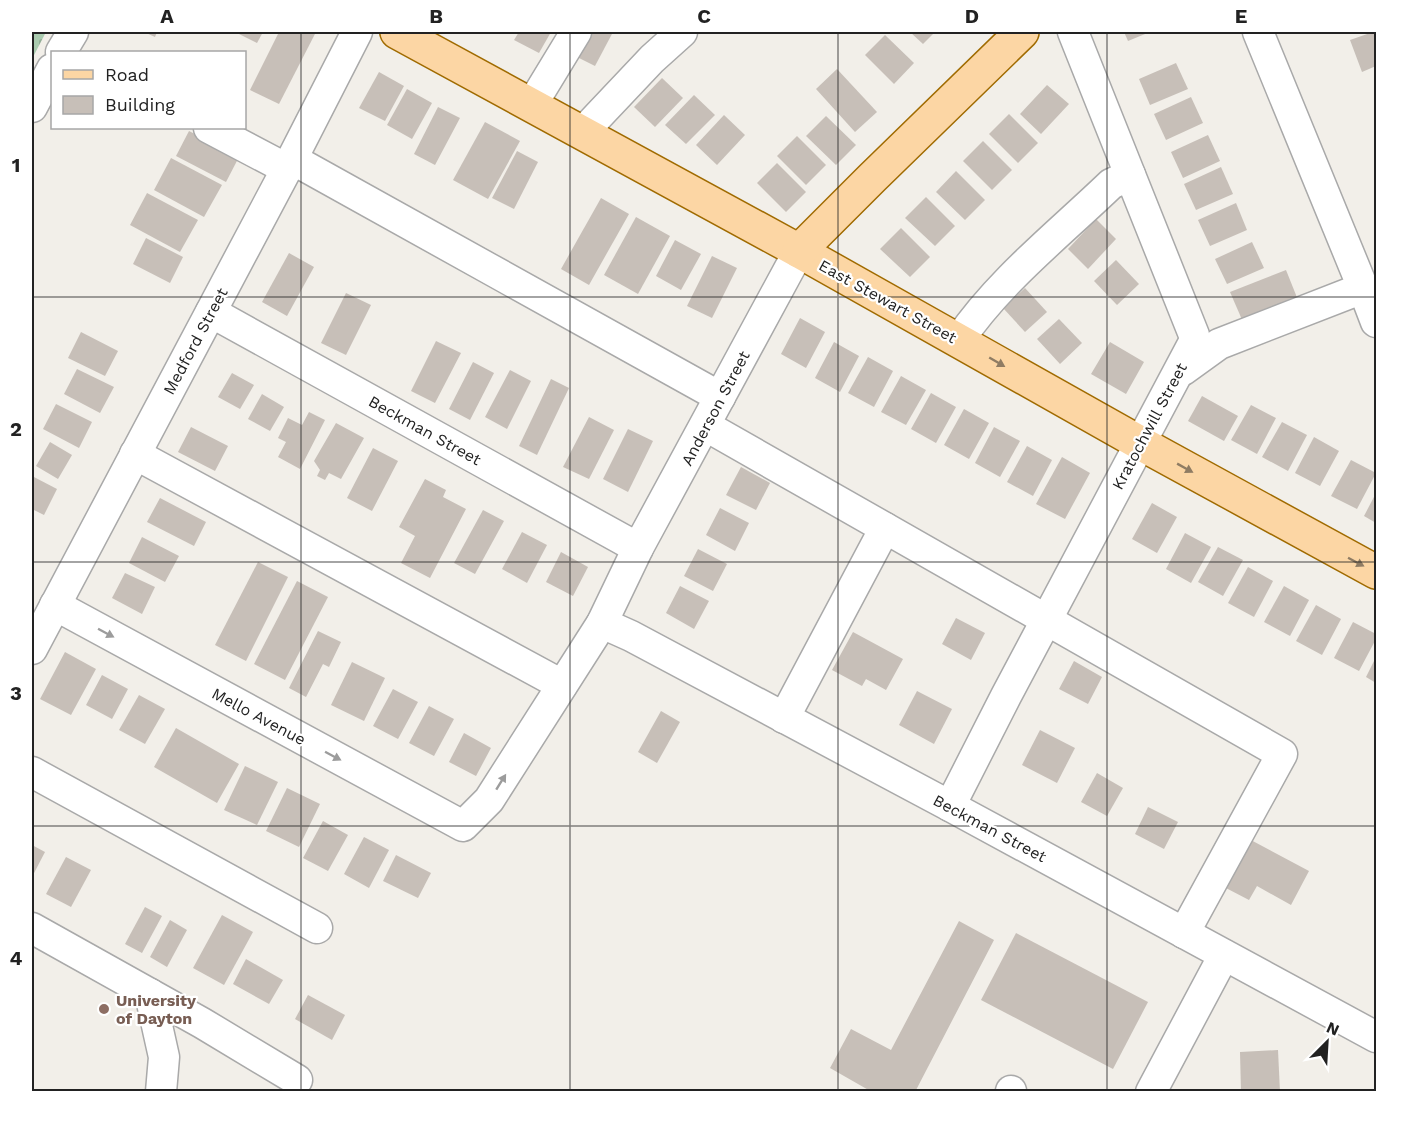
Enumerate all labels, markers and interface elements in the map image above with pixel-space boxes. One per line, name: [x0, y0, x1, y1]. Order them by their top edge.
text: A: [160, 4, 174, 28]
text: B: [429, 4, 443, 28]
text: C: [697, 4, 711, 28]
text: D: [965, 4, 979, 28]
text: E: [1235, 4, 1247, 28]
legend: [51, 51, 246, 129]
text: Road: [105, 64, 149, 85]
text: Building: [105, 94, 175, 115]
text: 1: [12, 153, 20, 177]
street label: East Stewart Street: [816, 256, 960, 347]
street label: Medford Street: [159, 284, 232, 398]
street label: Anderson Street: [677, 347, 754, 469]
one-way arrow: [989, 357, 1006, 367]
street label: Kratochwill Street: [1108, 359, 1191, 493]
street label: Beckman Street: [365, 392, 485, 469]
text: 2: [10, 417, 22, 441]
one-way arrow: [1177, 463, 1194, 473]
one-way arrow: [1348, 557, 1365, 567]
one-way arrow: [98, 628, 115, 638]
text: 3: [10, 681, 22, 705]
street label: Mello Avenue: [209, 684, 309, 749]
one-way arrow: [325, 751, 342, 761]
one-way arrow: [495, 774, 506, 790]
street label: Beckman Street: [930, 791, 1050, 866]
text: 4: [10, 946, 23, 970]
place label: University of Dayton: [116, 991, 197, 1028]
marker: University of Dayton: [97, 1002, 111, 1016]
north arrow: [1297, 1012, 1357, 1072]
text: N: [1324, 1018, 1342, 1040]

